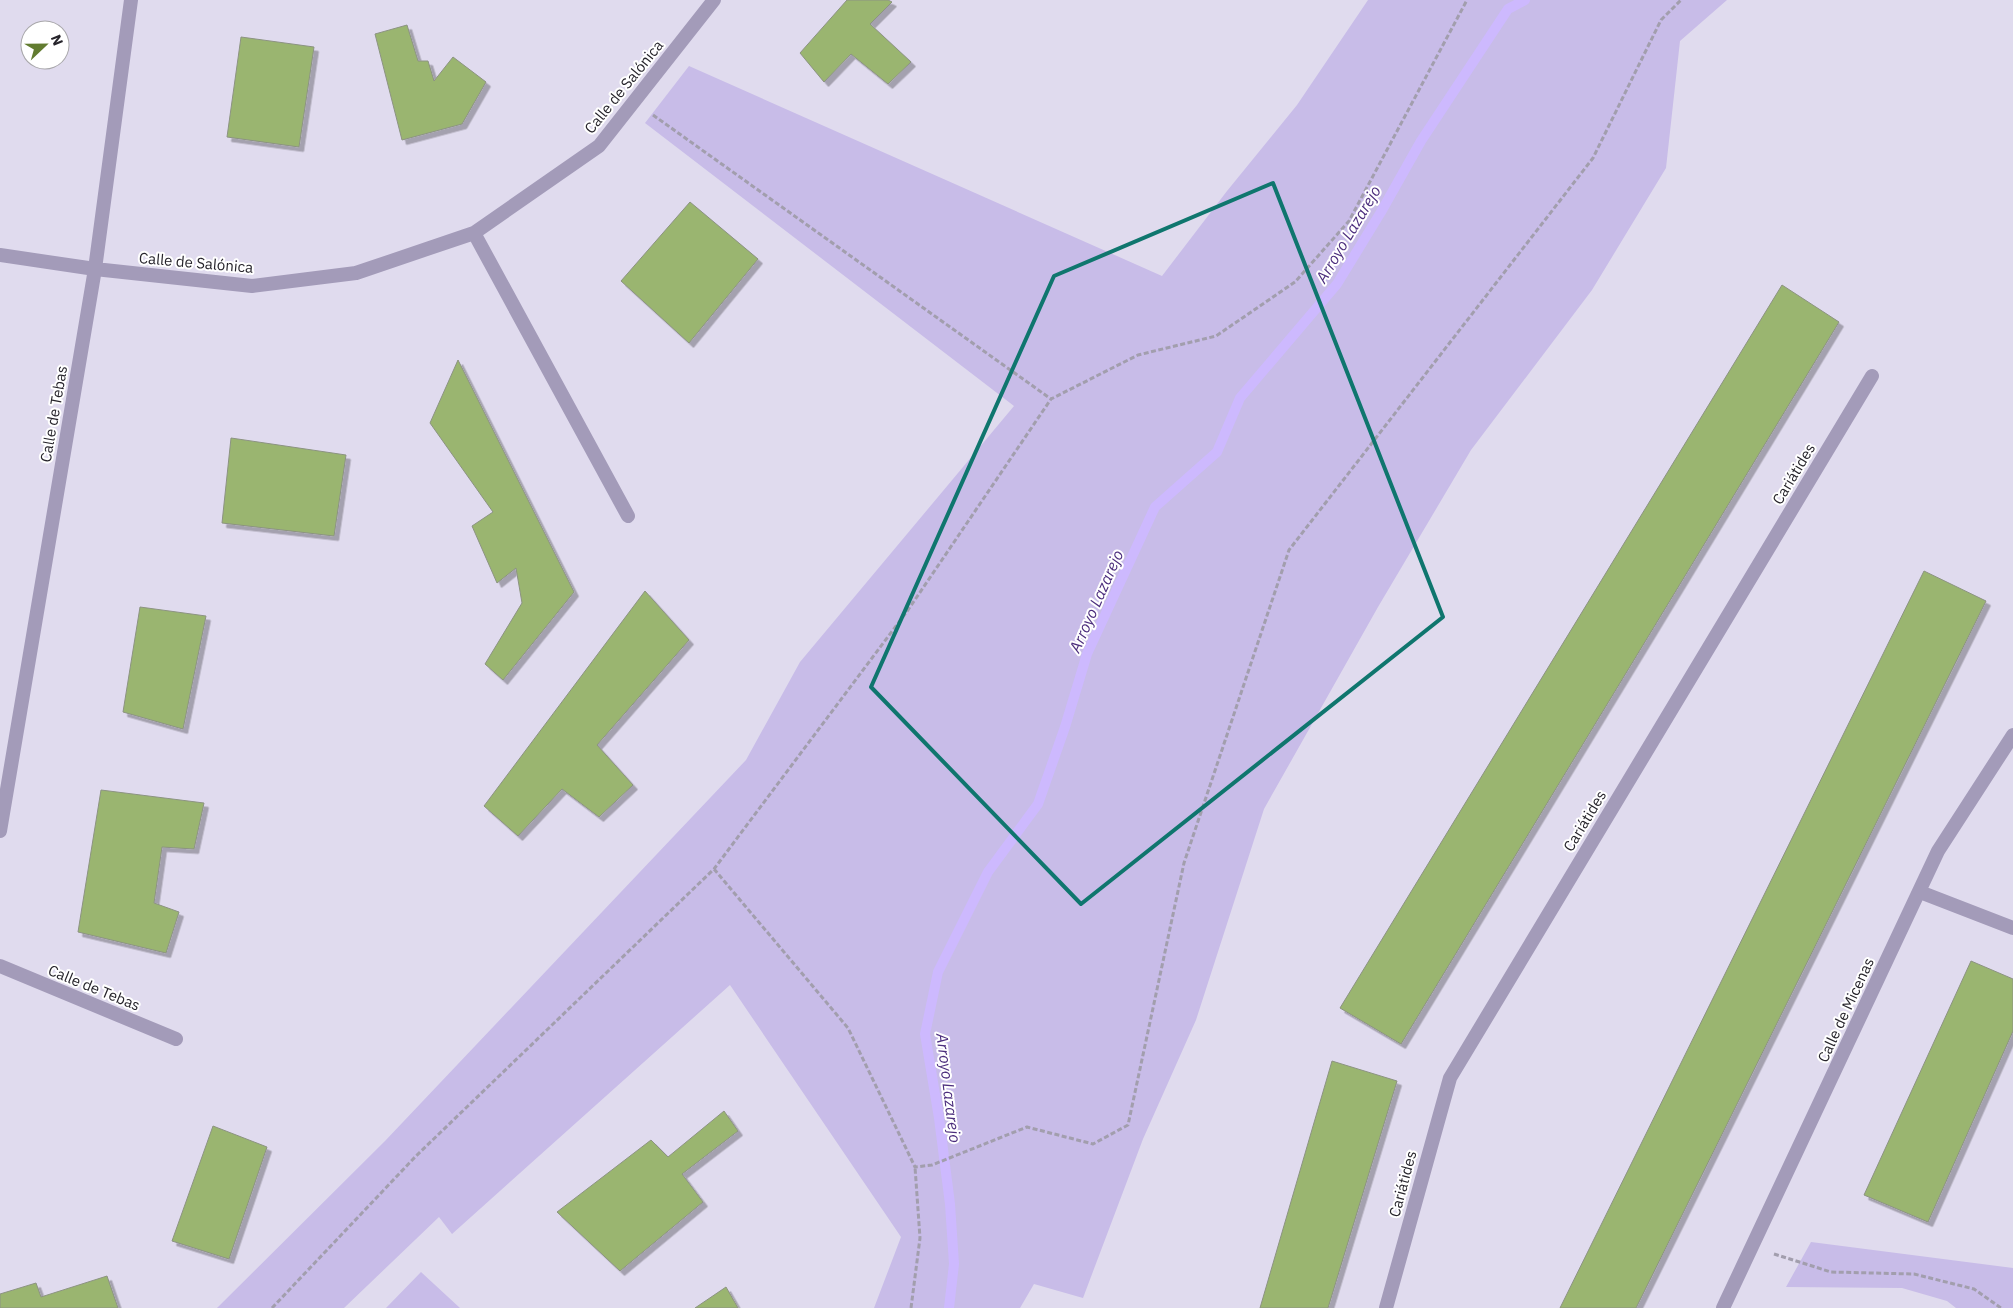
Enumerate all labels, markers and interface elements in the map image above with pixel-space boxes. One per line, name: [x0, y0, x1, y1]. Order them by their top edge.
north arrow: [20, 20, 70, 70]
text: N: [47, 32, 67, 48]
street label: Calle de Salónica: [580, 36, 667, 137]
water label: Arroyo Lazarejo: [1311, 181, 1385, 287]
street label: Calle de Salónica: [138, 248, 254, 277]
street label: Calle de Tebas: [36, 364, 71, 464]
street label: Cariátides: [1768, 440, 1819, 508]
water label: Arroyo Lazarejo: [1064, 546, 1128, 656]
street label: Cariátides: [1559, 787, 1610, 855]
street label: Calle de Micenas: [1813, 955, 1878, 1065]
street label: Calle de Tebas: [45, 960, 143, 1015]
water label: Arroyo Lazarejo: [932, 1031, 966, 1144]
street label: Cariátides: [1385, 1149, 1420, 1219]

